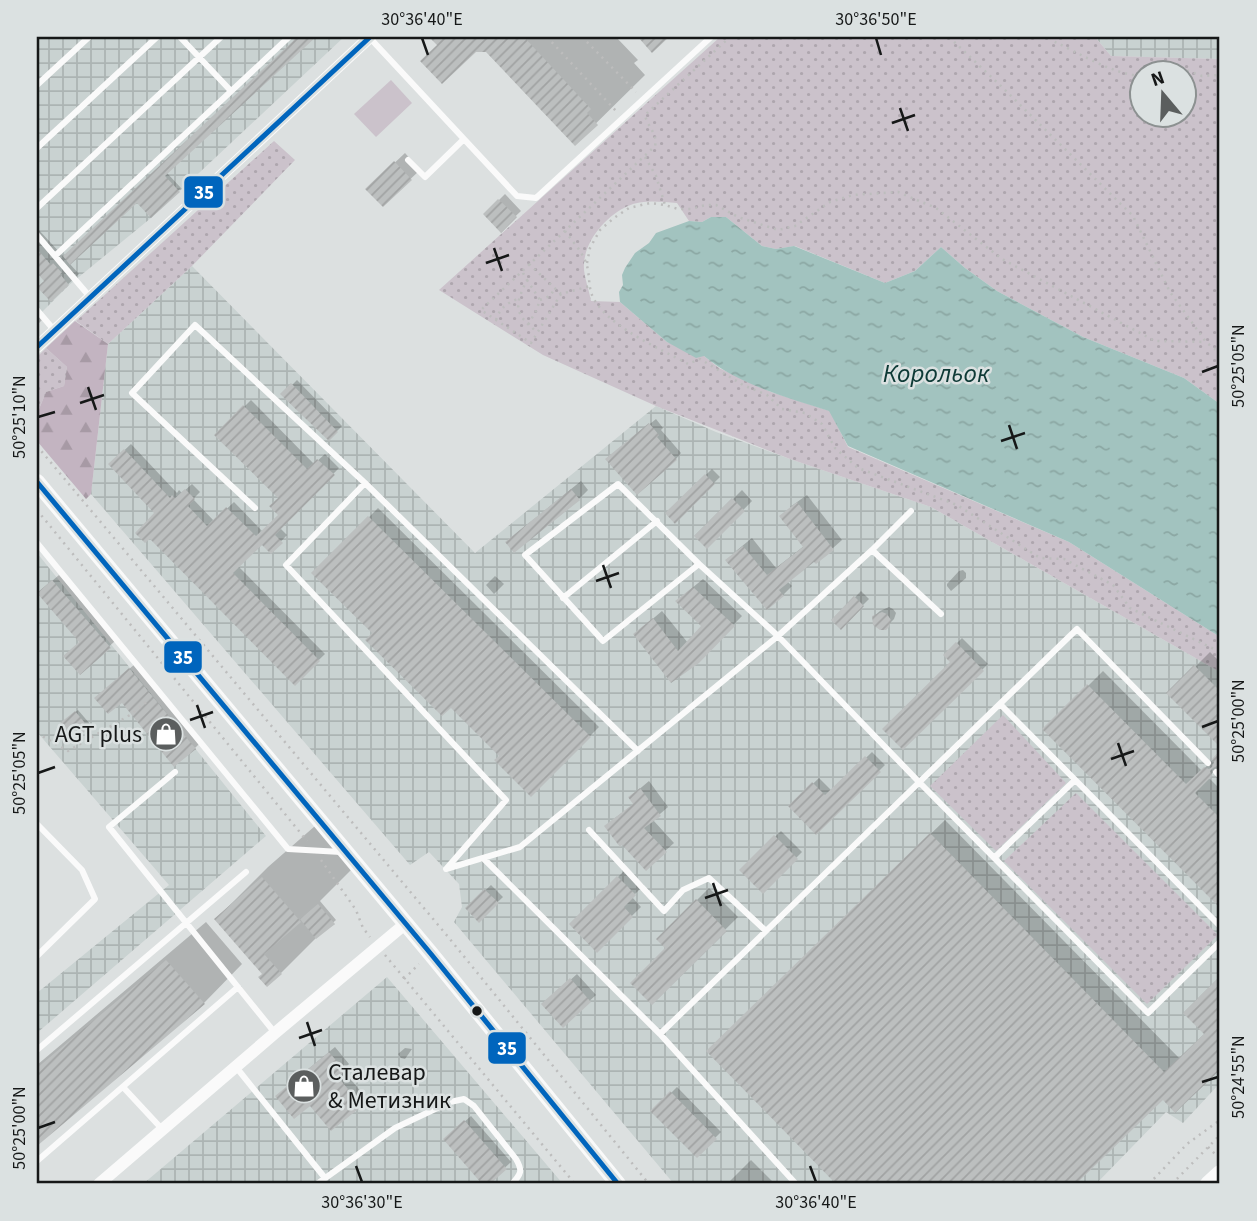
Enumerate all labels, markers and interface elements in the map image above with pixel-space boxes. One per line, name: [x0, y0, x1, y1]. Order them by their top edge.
text: 30°36'40"E: [381, 7, 463, 32]
text: 30°36'50"E: [835, 7, 917, 32]
north arrow: [1128, 60, 1198, 130]
text: N: [1148, 65, 1168, 94]
line badge: 35: [183, 175, 224, 209]
text: 35: [194, 180, 214, 207]
text: 50°25'05"N: [1226, 324, 1251, 408]
water label: Корольок: [883, 355, 990, 392]
text: 50°25'10"N: [7, 375, 32, 459]
line badge: 35: [163, 640, 203, 674]
text: 35: [173, 645, 193, 672]
text: 50°25'00"N: [1226, 679, 1251, 763]
shop icon: AGT plus: [147, 715, 185, 753]
place label: AGT plus: [55, 717, 142, 752]
text: 50°25'05"N: [7, 731, 32, 815]
unlabelled marker: [470, 1004, 484, 1018]
line badge: 35: [487, 1031, 527, 1065]
text: 50°24'55"N: [1226, 1035, 1251, 1119]
text: 35: [497, 1036, 517, 1063]
place label: Сталевар & Метизник: [328, 1055, 451, 1118]
shop icon: Сталевар & Метизник: [285, 1067, 323, 1105]
text: 50°25'00"N: [7, 1086, 32, 1170]
text: 30°36'30"E: [321, 1190, 403, 1215]
text: 30°36'40"E: [775, 1190, 857, 1215]

